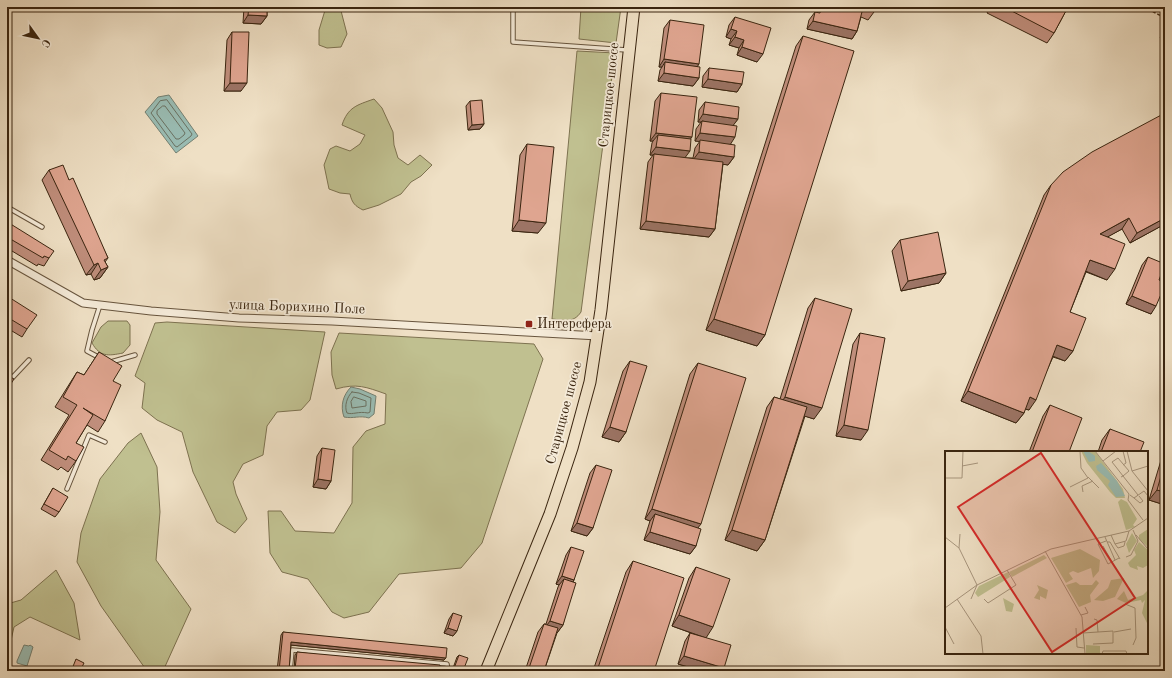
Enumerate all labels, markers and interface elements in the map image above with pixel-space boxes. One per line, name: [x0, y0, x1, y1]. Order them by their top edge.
north arrow: [18, 18, 58, 58]
text: С: [39, 37, 52, 49]
street label: Старицкое шоссе: [597, 42, 621, 148]
street label: улица Борихино Поле: [229, 298, 365, 316]
place label: Интерсфера: [537, 317, 612, 332]
marker: Интерсфера: [524, 319, 534, 329]
street label: Старицкое шоссе: [544, 360, 584, 466]
inset map: [945, 451, 1148, 654]

